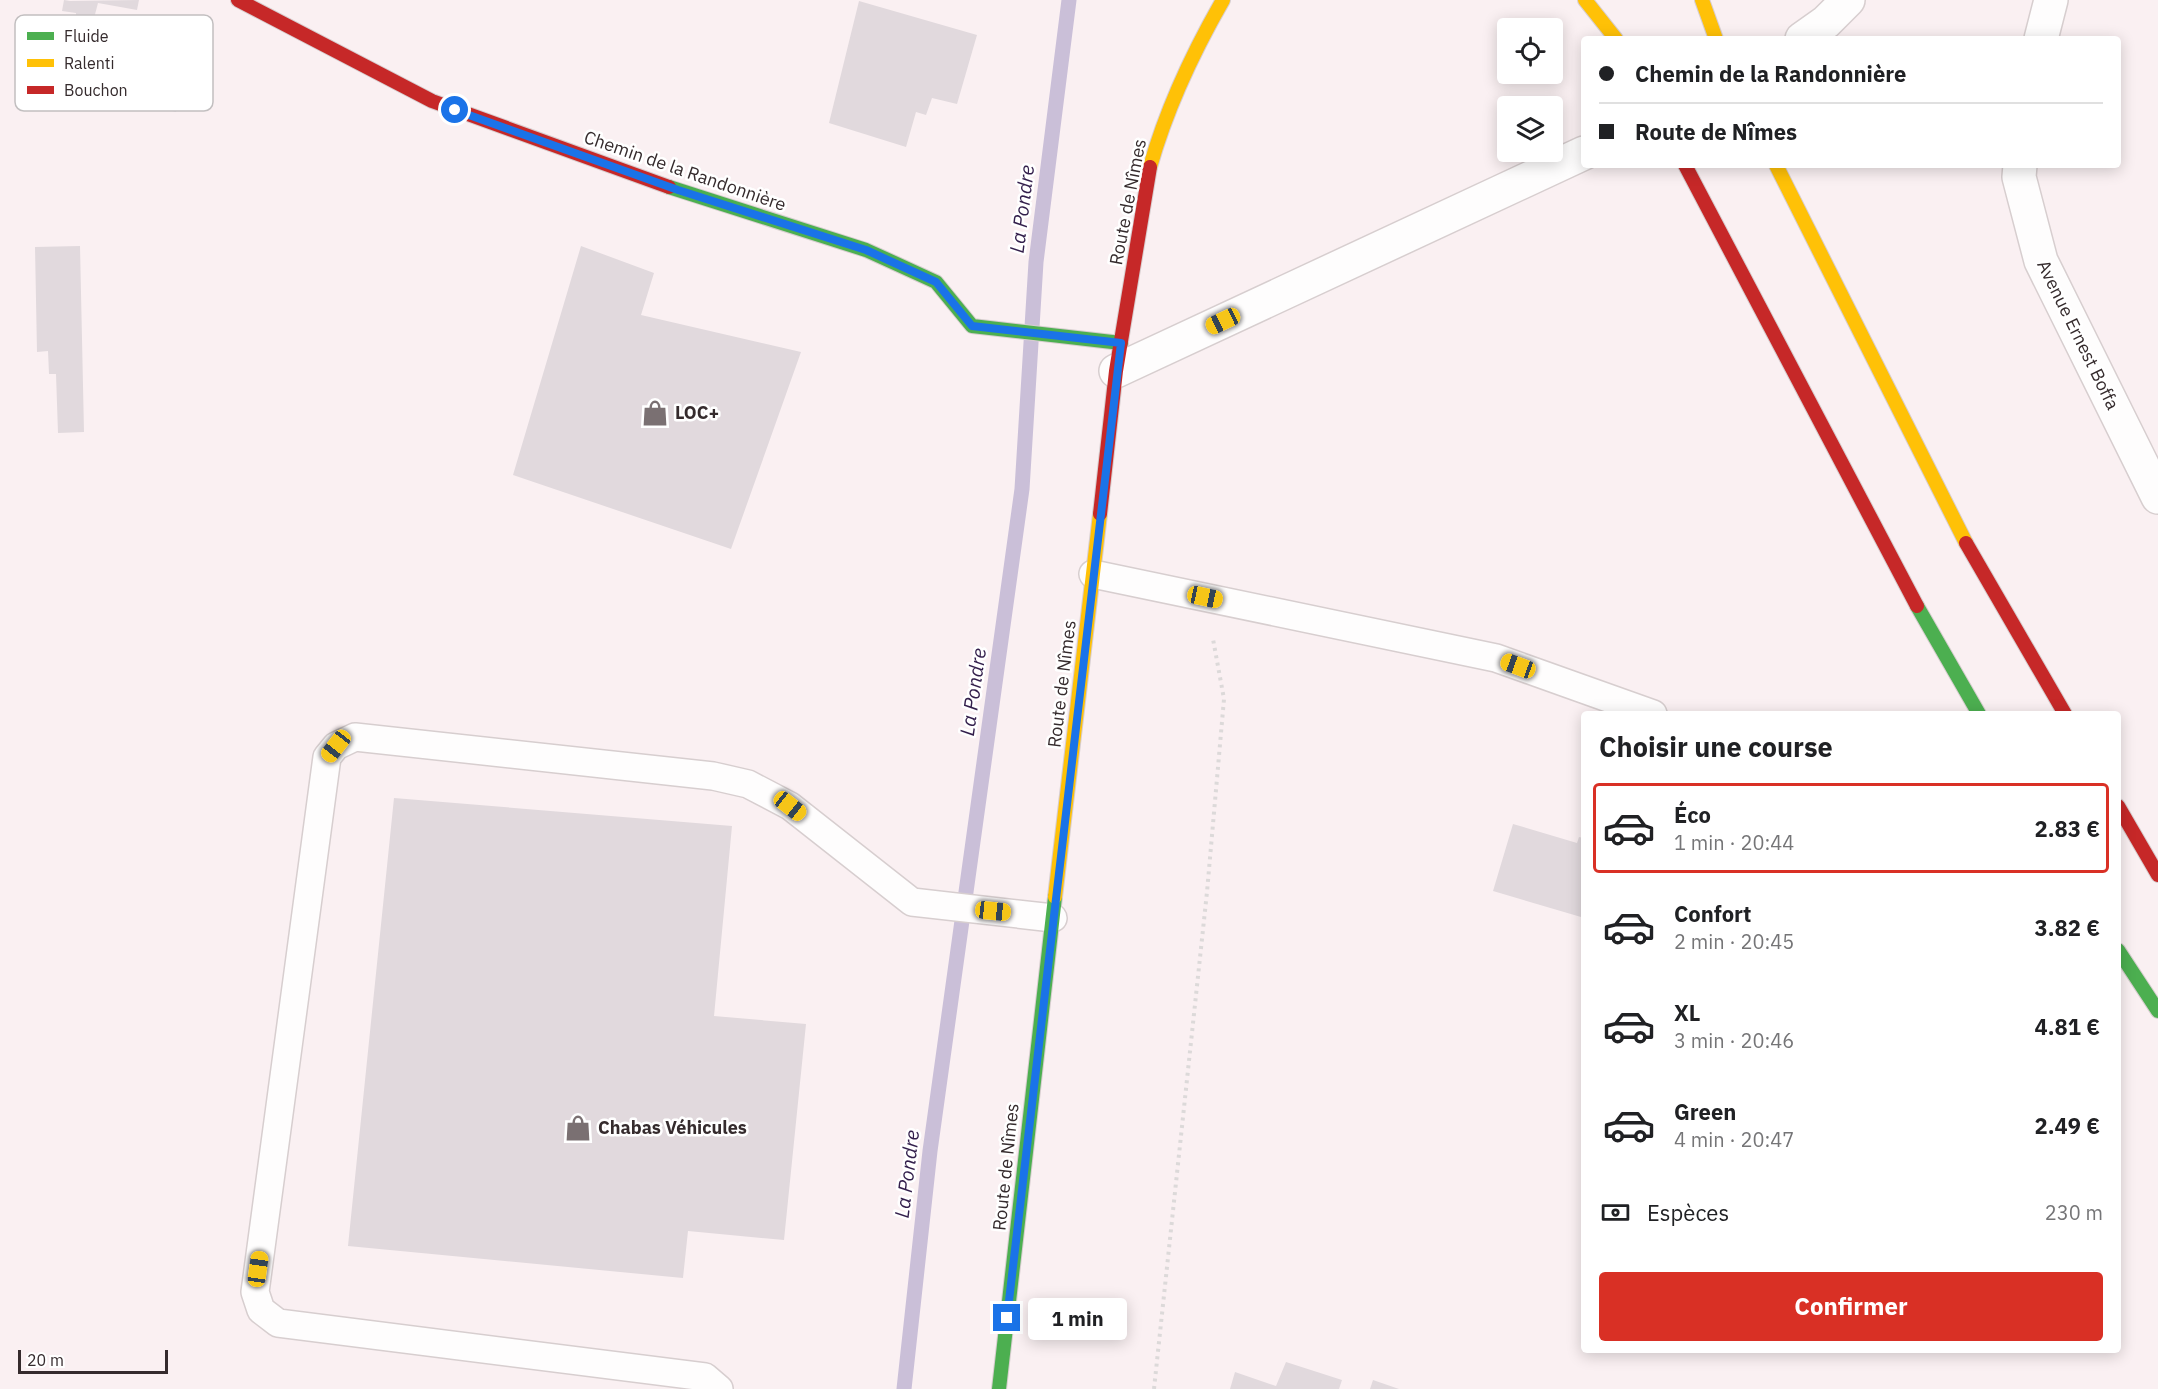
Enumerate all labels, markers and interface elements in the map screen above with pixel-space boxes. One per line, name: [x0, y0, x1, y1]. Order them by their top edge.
legend: [15, 15, 213, 111]
map controls: [1497, 18, 1563, 162]
button: locate: [1497, 18, 1563, 84]
text: Fluide: [64, 26, 109, 46]
text: Ralenti: [64, 53, 114, 73]
text: Chemin de la Randonnière: [1635, 59, 1906, 88]
text: Bouchon: [64, 80, 128, 100]
route start: [441, 96, 468, 123]
button: layers: [1497, 96, 1563, 162]
text: Route de Nîmes: [1635, 117, 1797, 146]
street label: Chemin de la Randonnière: [581, 125, 789, 216]
street label: Route de Nîmes: [1104, 137, 1151, 267]
water label: La Pondre: [1003, 163, 1040, 255]
street label: Avenue Ernest Boffa: [2032, 256, 2125, 414]
car: [1203, 305, 1243, 337]
shop icon: LOC+: [640, 398, 670, 428]
place label: LOC+: [675, 401, 719, 424]
car: [1186, 584, 1224, 610]
street label: Route de Nîmes: [1042, 619, 1081, 749]
water label: La Pondre: [953, 646, 992, 738]
car: [1498, 651, 1538, 681]
car: [318, 726, 354, 766]
text: Choisir une course: [1599, 729, 1833, 764]
car: [770, 788, 810, 824]
text: Éco: [1674, 800, 1711, 829]
icon: car: [1602, 801, 1656, 855]
text: 2.83 €: [2035, 814, 2100, 843]
text: 1 min · 20:44: [1674, 829, 1794, 856]
text: Confort: [1674, 899, 1752, 928]
car: [974, 900, 1012, 922]
icon: car: [1602, 900, 1656, 954]
text: 3.82 €: [2035, 913, 2100, 942]
text: 2 min · 20:45: [1674, 928, 1794, 955]
text: XL: [1674, 998, 1700, 1027]
icon: car: [1602, 999, 1656, 1053]
text: 4.81 €: [2035, 1012, 2100, 1041]
text: 3 min · 20:46: [1674, 1027, 1794, 1054]
text: Green: [1674, 1097, 1736, 1126]
icon: car: [1602, 1098, 1656, 1152]
street label: Route de Nîmes: [987, 1102, 1024, 1232]
text: 2.49 €: [2035, 1111, 2100, 1140]
shop icon: Chabas Véhicules: [563, 1113, 593, 1143]
place label: Chabas Véhicules: [598, 1116, 747, 1139]
text: 4 min · 20:47: [1674, 1126, 1794, 1153]
water label: La Pondre: [888, 1128, 925, 1220]
icon: cash: [1599, 1196, 1632, 1229]
text: Espèces: [1647, 1198, 1729, 1227]
text: 230 m: [2045, 1199, 2103, 1226]
car: [247, 1250, 269, 1288]
button: Confirmer: [1599, 1272, 2103, 1341]
callout: 1 min: [1028, 1297, 1127, 1339]
route end: [993, 1304, 1020, 1331]
text: 1 min: [1051, 1305, 1104, 1332]
scale bar: [18, 1347, 168, 1374]
text: 20 m: [27, 1350, 64, 1370]

